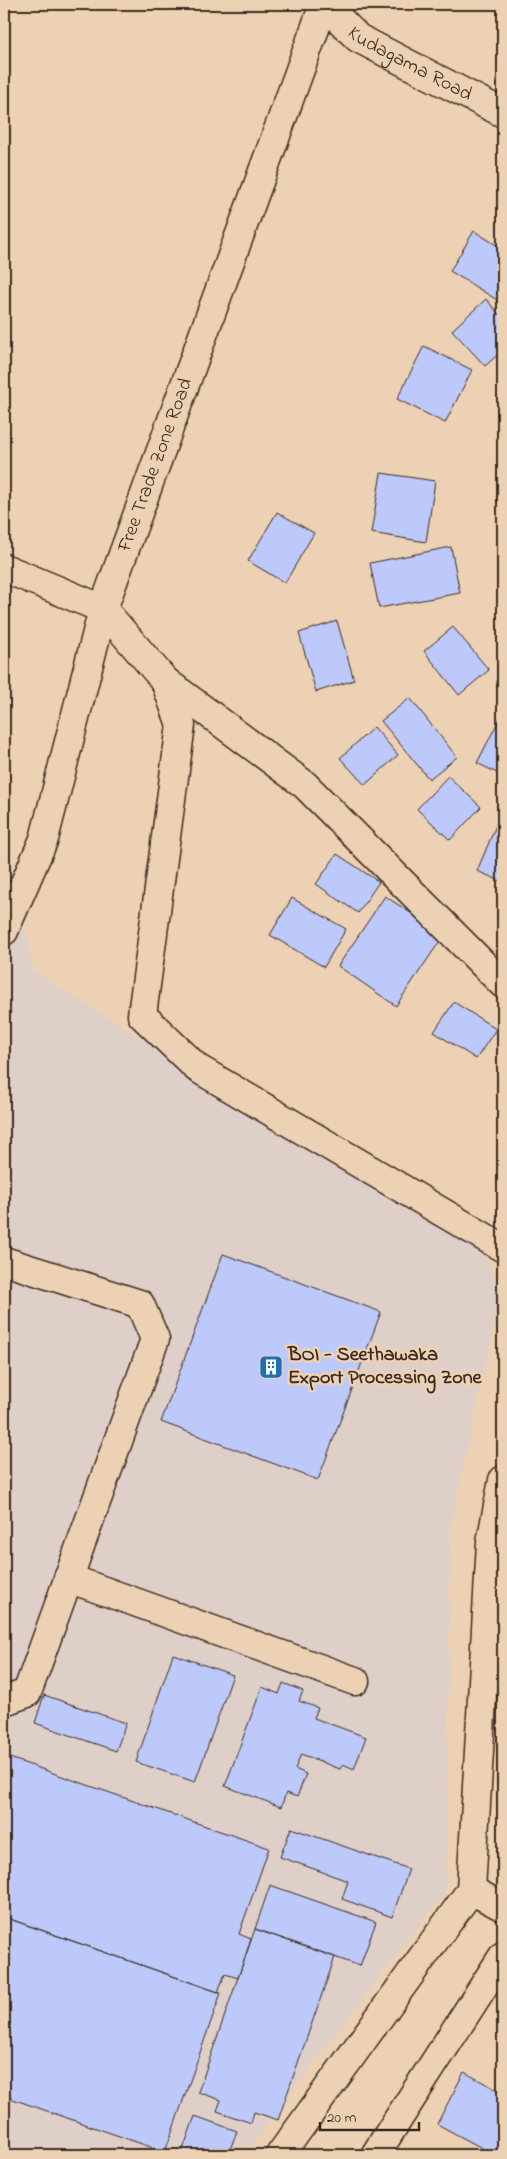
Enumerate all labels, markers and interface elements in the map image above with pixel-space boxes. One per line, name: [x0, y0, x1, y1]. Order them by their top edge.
street label: Kudagama Road: [340, 20, 477, 109]
street label: Free Trade Zone Road: [110, 374, 201, 557]
place label: BOI - Seethawaka Export Processing Zone: [287, 1341, 483, 1394]
building icon: BOI - Seethawaka Export Processing Zone: [258, 1354, 284, 1380]
scale bar: [320, 2099, 418, 2131]
text: 20 m: [327, 2107, 357, 2129]

